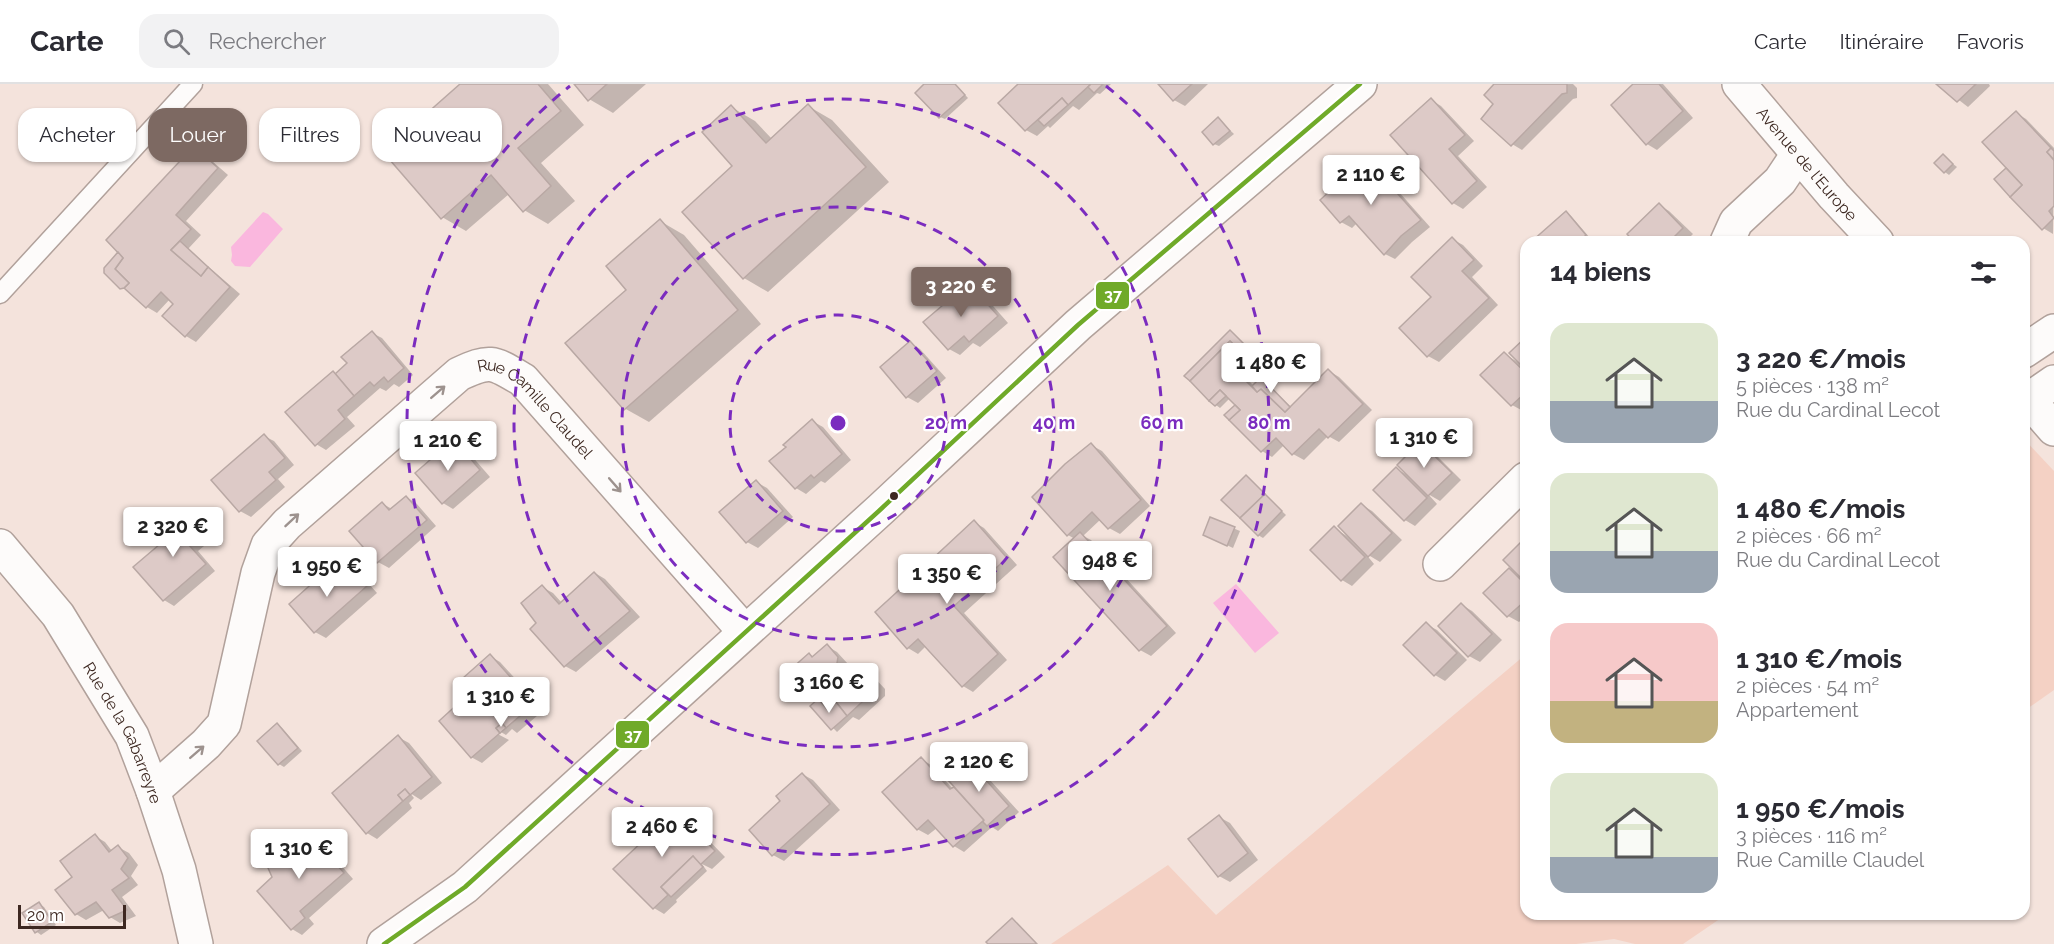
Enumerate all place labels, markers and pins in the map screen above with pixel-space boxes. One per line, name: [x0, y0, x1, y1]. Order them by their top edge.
pin: 2 110 €: [1316, 155, 1426, 206]
pin: 3 220 €: [906, 267, 1016, 318]
pin: 1 480 €: [1216, 343, 1326, 394]
centre of rings: [828, 413, 848, 433]
pin: 1 310 €: [1369, 418, 1479, 469]
pin: 1 210 €: [393, 421, 503, 472]
unlabelled marker: [888, 490, 900, 502]
pin: 2 320 €: [118, 507, 228, 558]
pin: 948 €: [1068, 541, 1152, 592]
pin: 1 950 €: [272, 547, 382, 598]
pin: 1 350 €: [892, 554, 1002, 605]
pin: 3 160 €: [774, 663, 884, 714]
pin: 1 310 €: [446, 677, 556, 728]
pin: 2 120 €: [924, 742, 1034, 793]
pin: 2 460 €: [607, 807, 717, 858]
pin: 1 310 €: [244, 829, 354, 880]

